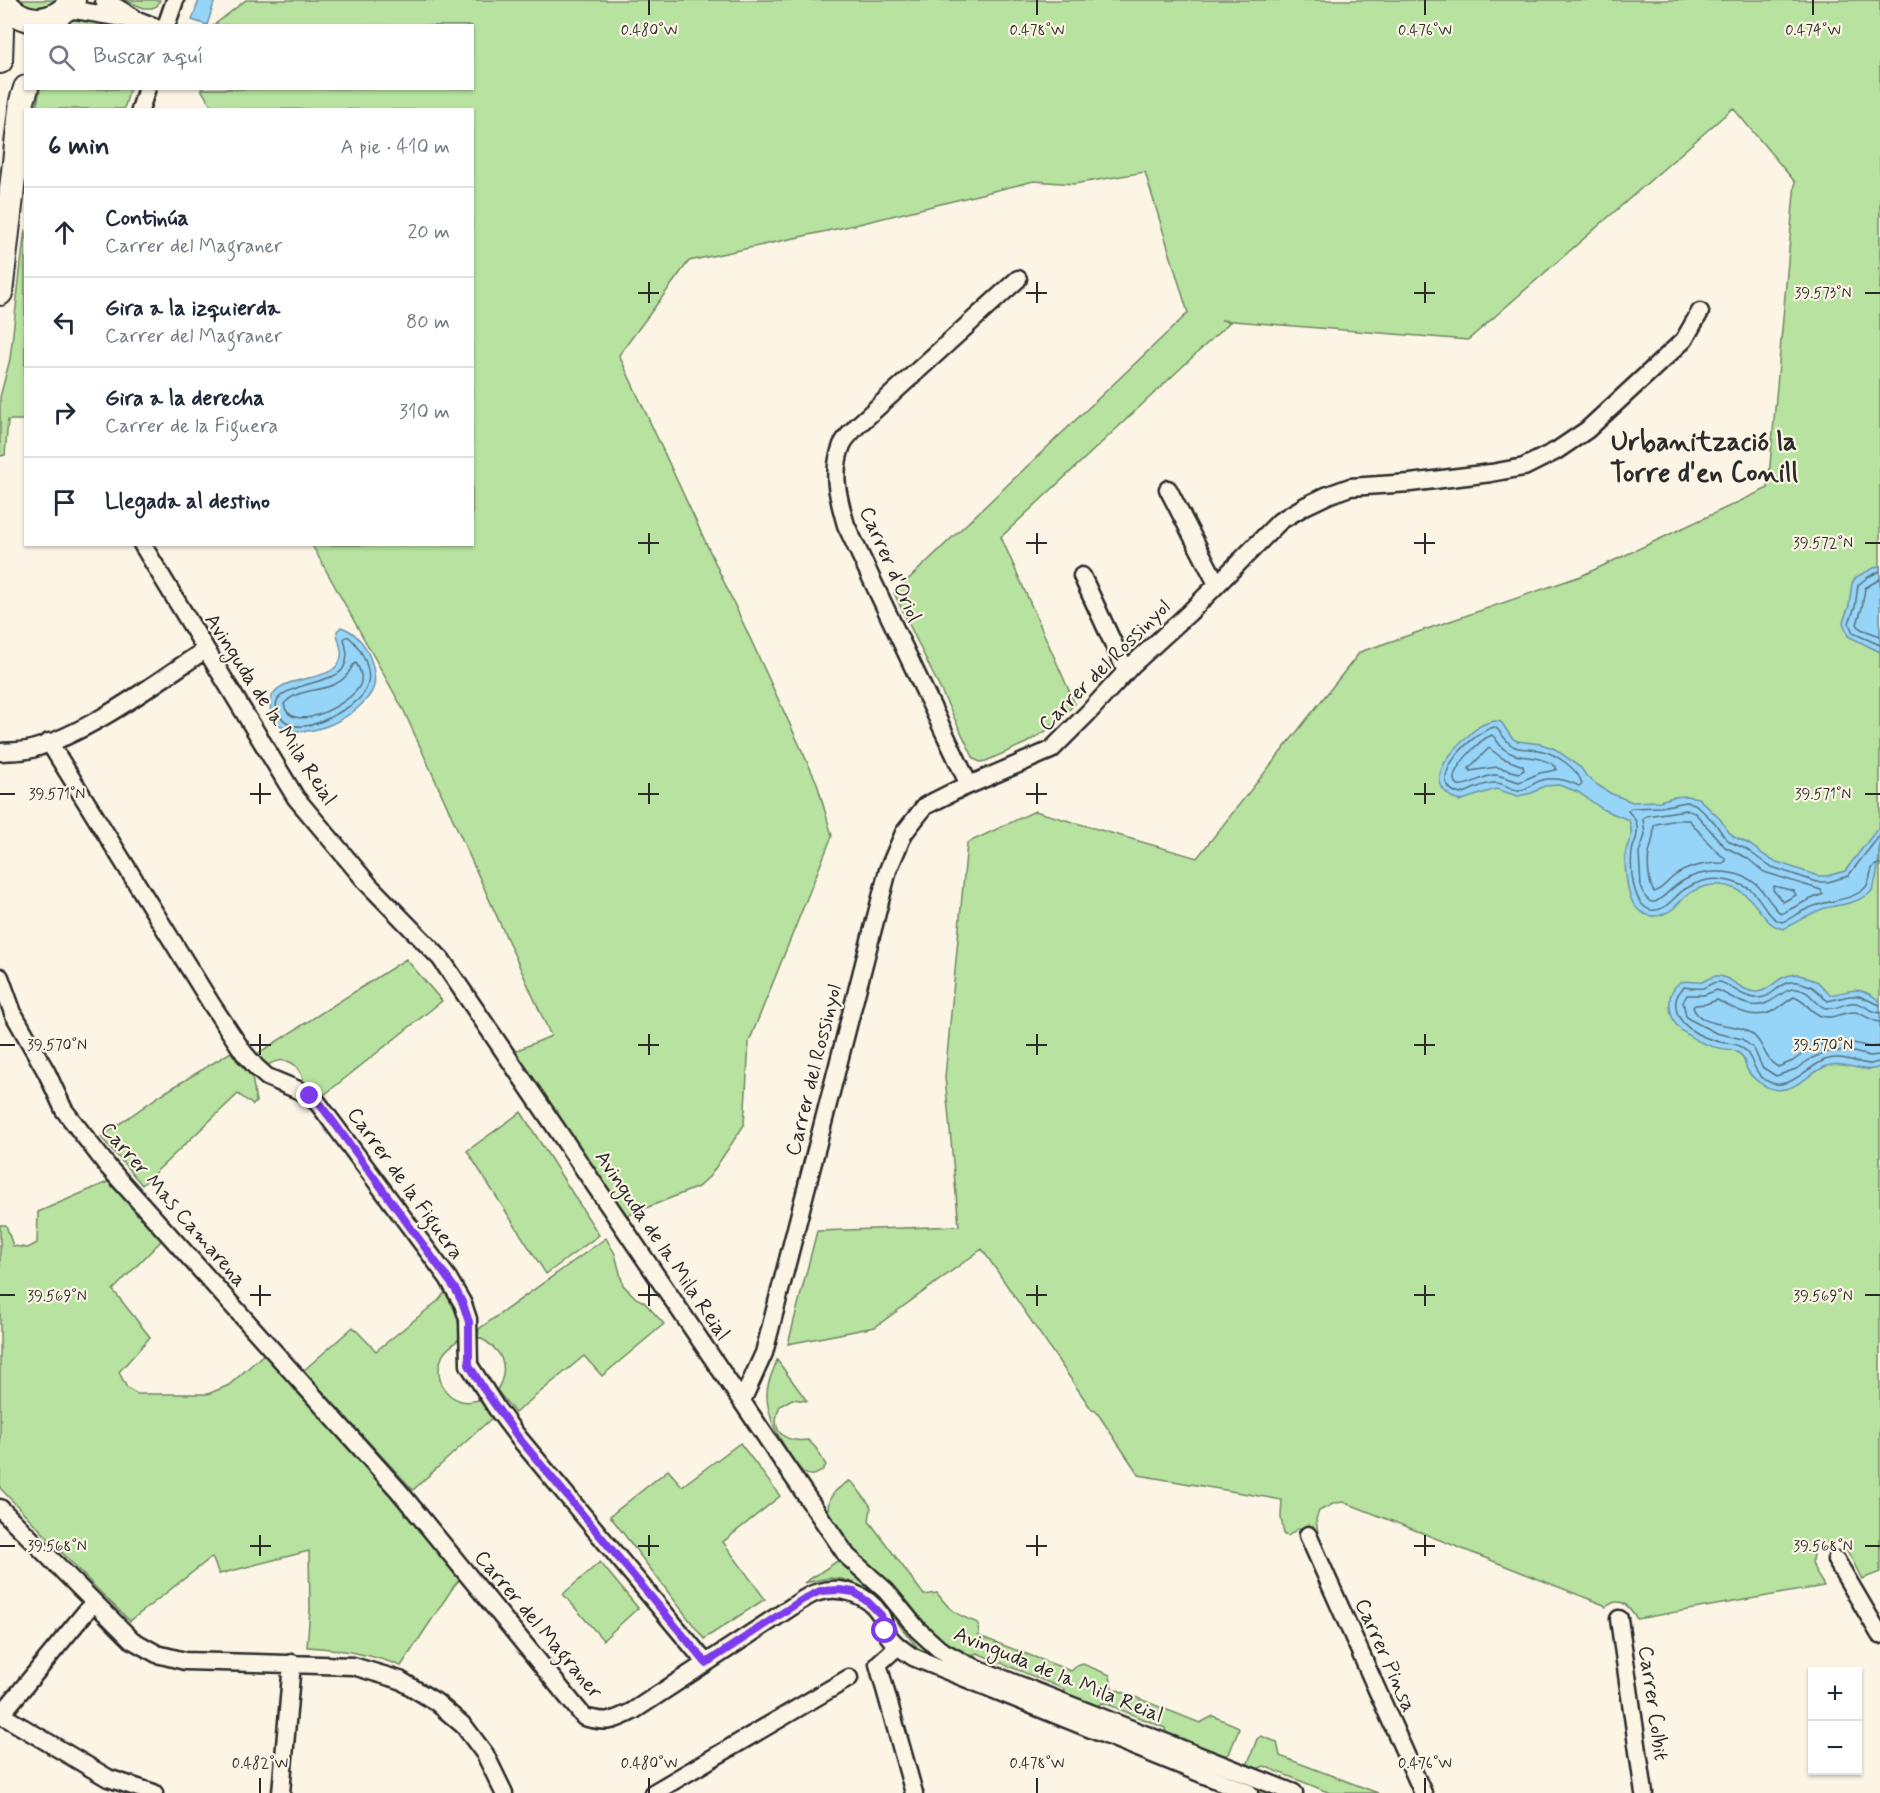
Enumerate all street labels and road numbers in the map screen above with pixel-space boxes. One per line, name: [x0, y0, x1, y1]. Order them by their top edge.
street label: Carrer d'Oriol: [852, 502, 928, 627]
street label: Carrer del Rossinyol: [1033, 594, 1177, 738]
street label: Avinguda de la Mila Reial: [197, 608, 343, 812]
street label: Carrer del Rossinyol: [779, 982, 849, 1159]
street label: Carrer de la Figuera: [339, 1102, 470, 1267]
street label: Carrer Mas Camarena: [94, 1116, 253, 1293]
street label: Avinguda de la Mila Reial: [587, 1145, 736, 1347]
street label: Carrer del Magraner: [466, 1544, 609, 1706]
street label: Carrer Pinsa: [1348, 1594, 1423, 1717]
street label: Avinguda de la Mila Reial: [949, 1620, 1168, 1731]
street label: Carrer Colbit: [1631, 1644, 1675, 1763]

